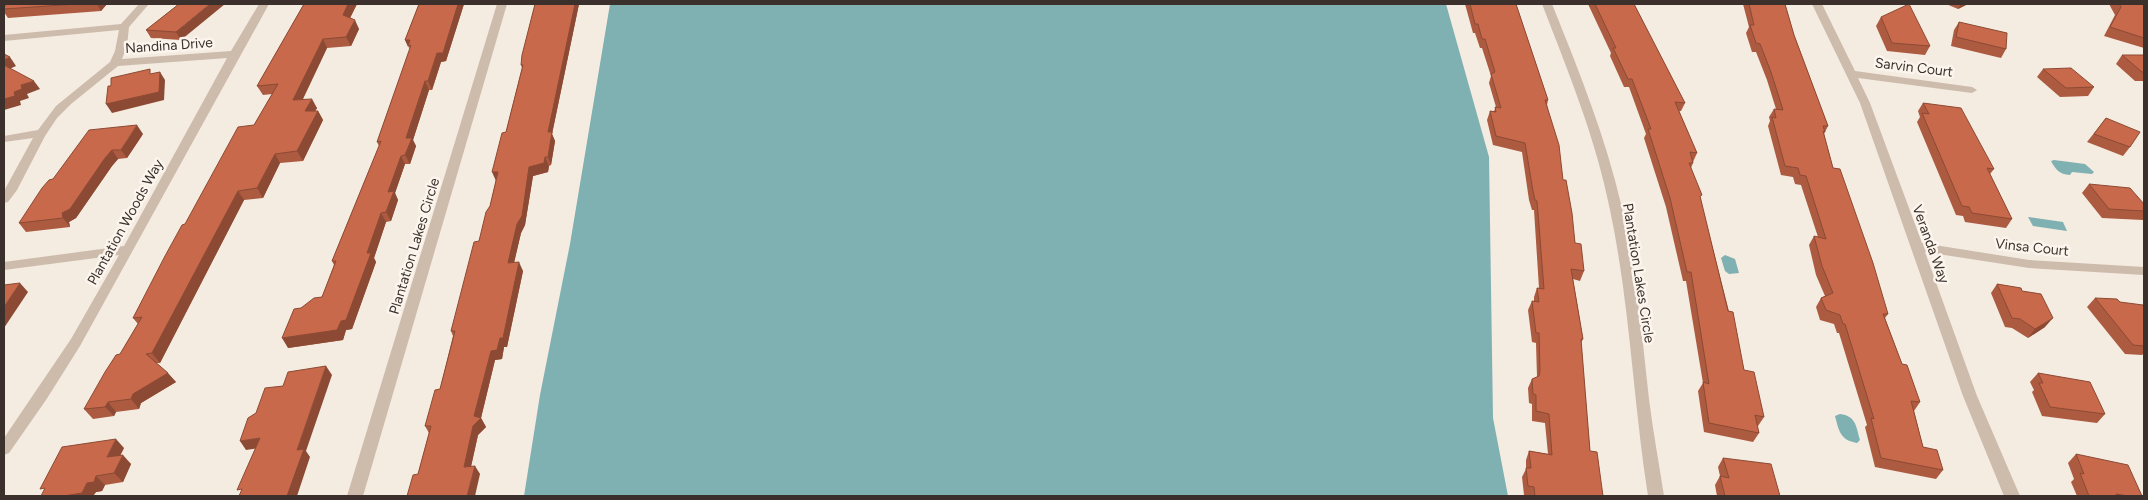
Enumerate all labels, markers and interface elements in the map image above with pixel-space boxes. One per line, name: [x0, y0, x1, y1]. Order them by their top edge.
street label: Nandina Drive: [125, 34, 214, 57]
street label: Sarvin Court: [1874, 54, 1954, 81]
street label: Plantation Woods Way: [84, 156, 167, 288]
street label: Plantation Lakes Circle: [386, 176, 443, 316]
street label: Plantation Lakes Circle: [1619, 202, 1658, 345]
street label: Veranda Way: [1908, 202, 1953, 286]
street label: Vinsa Court: [1994, 235, 2070, 260]

